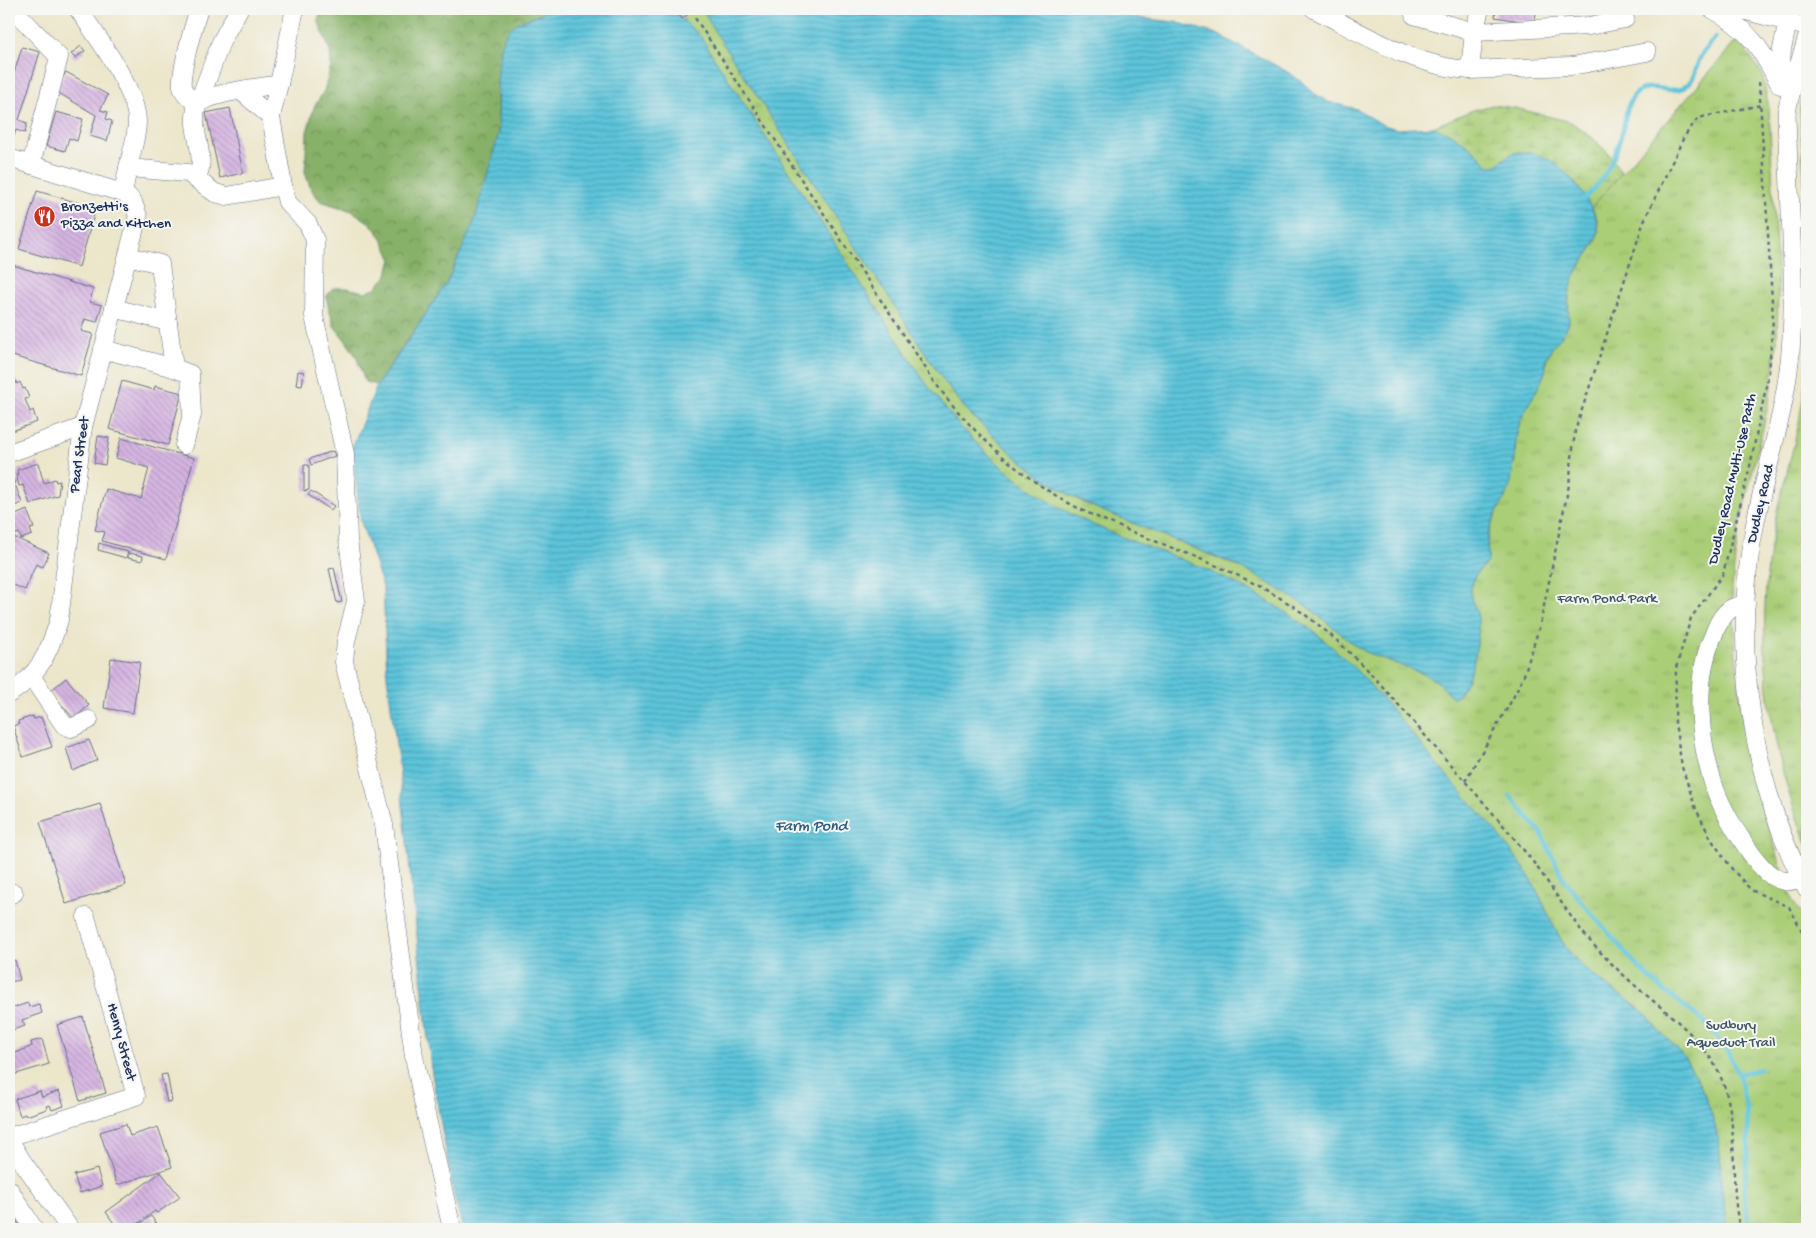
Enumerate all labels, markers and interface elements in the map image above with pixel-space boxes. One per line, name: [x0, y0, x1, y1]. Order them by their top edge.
place label: Bronzetti's Pizza and Kitchen: [60, 198, 171, 233]
restaurant icon: Bronzetti's Pizza and Kitchen: [33, 204, 57, 228]
street label: Dudley Road Multi-Use Path: [1705, 392, 1761, 566]
street label: Pearl Street: [66, 414, 94, 495]
street label: Dudley Road: [1743, 463, 1779, 545]
park label: Farm Pond Park: [1556, 590, 1658, 608]
water label: Farm Pond: [775, 818, 849, 837]
street label: Henry Street: [102, 1001, 140, 1085]
park label: Sudbury Aqueduct Trail: [1686, 1017, 1776, 1052]

